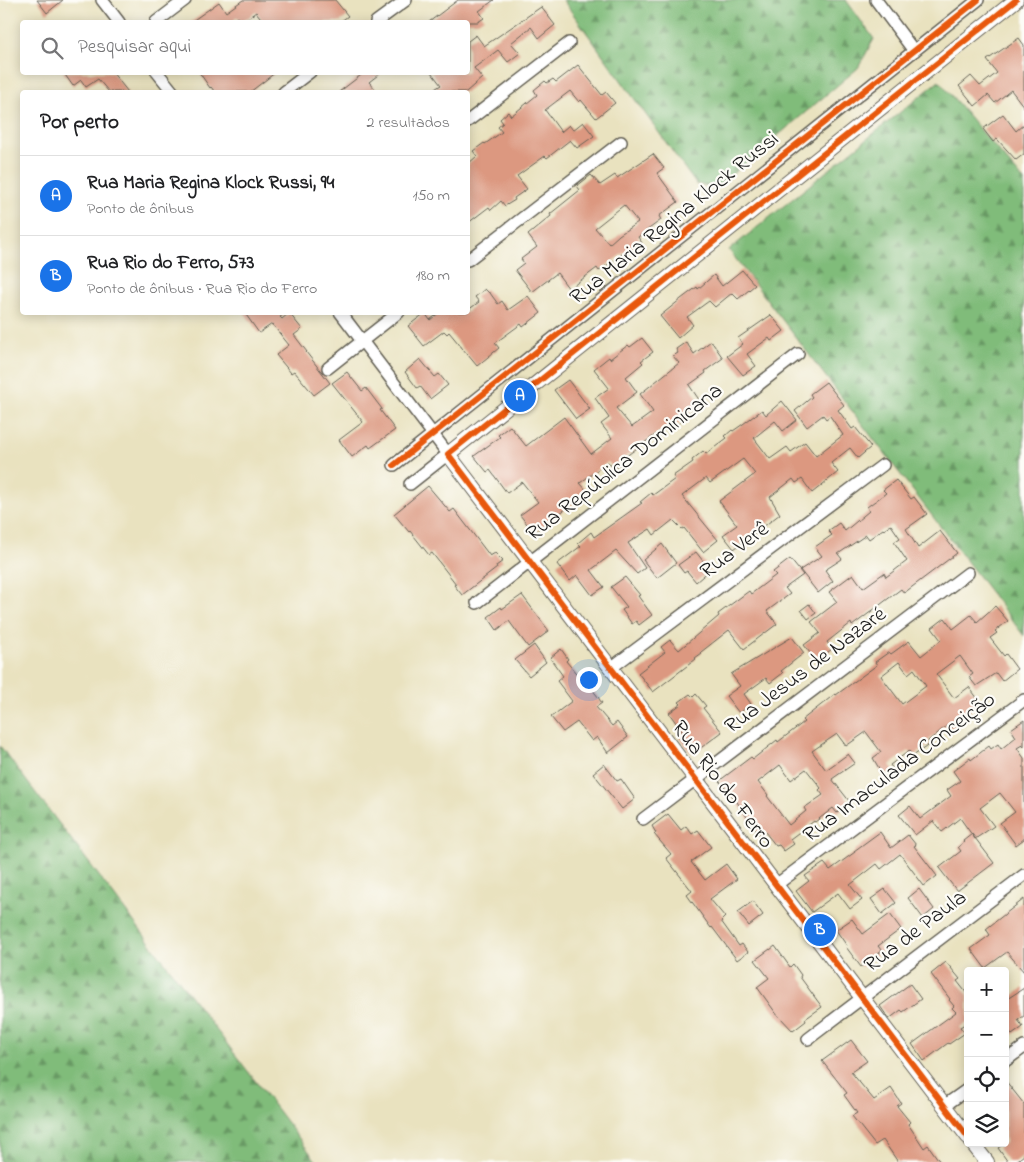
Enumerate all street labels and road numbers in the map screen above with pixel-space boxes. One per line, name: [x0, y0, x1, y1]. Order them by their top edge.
street label: Rua Maria Regina Klock Russi: [563, 124, 787, 314]
street label: Rua República Dominicana: [520, 376, 730, 550]
street label: Rua Verê: [694, 514, 776, 588]
street label: Rua Jesus de Nazaré: [718, 599, 894, 743]
street label: Rua Imaculada Conceição: [797, 685, 1003, 851]
street label: Rua Rio do Ferro: [663, 714, 781, 856]
street label: Rua de Paula: [858, 883, 974, 981]

